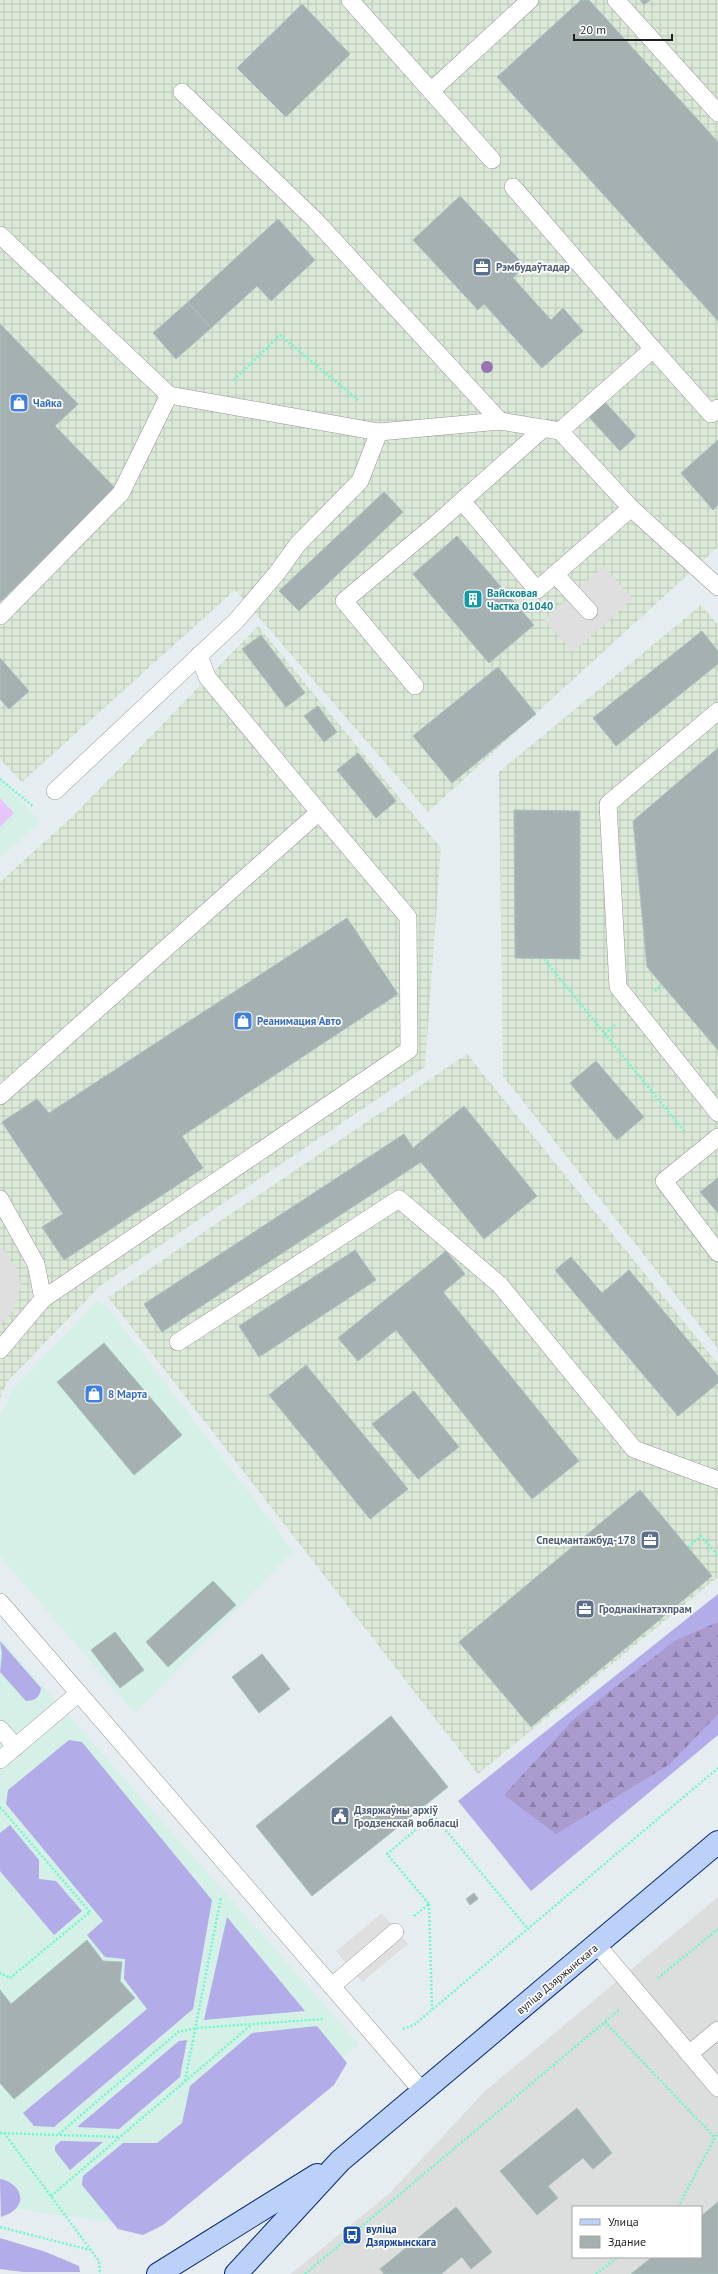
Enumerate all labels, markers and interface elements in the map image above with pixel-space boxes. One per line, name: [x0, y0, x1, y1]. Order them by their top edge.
scale bar: [574, 16, 672, 42]
text: 20 m: [580, 22, 606, 37]
office icon: Рэмбудаўтадар: [471, 256, 493, 278]
place label: Рэмбудаўтадар: [496, 260, 570, 274]
shop icon: Чайка: [8, 392, 30, 414]
place label: Чайка: [33, 396, 62, 410]
place label: Вайсковая Частка 01040: [487, 586, 553, 613]
building icon: Вайсковая Частка 01040: [462, 588, 484, 610]
shop icon: Реанимация Авто: [232, 1010, 254, 1032]
place label: Реанимация Авто: [257, 1014, 341, 1028]
shop icon: 8 Марта: [83, 1383, 105, 1405]
place label: 8 Марта: [108, 1387, 147, 1401]
office icon: Спецмантажбуд-178: [639, 1529, 661, 1551]
place label: Спецмантажбуд-178: [536, 1533, 636, 1547]
office icon: Гроднакінатэхпрам: [574, 1598, 596, 1620]
place label: Гроднакінатэхпрам: [599, 1602, 692, 1616]
place label: Дзяржаўны архіў Гродзенскай вобласці: [354, 1803, 459, 1830]
public building icon: Дзяржаўны архіў Гродзенскай вобласці: [329, 1805, 351, 1827]
street label: вуліца Дзяржынскага: [513, 1941, 601, 2017]
legend: [572, 2206, 702, 2258]
text: Улица: [608, 2214, 639, 2229]
place label: вуліца Дзяржынскага: [366, 2222, 436, 2249]
bus stop icon: вуліца Дзяржынскага: [341, 2224, 363, 2246]
text: Здание: [608, 2234, 646, 2249]

